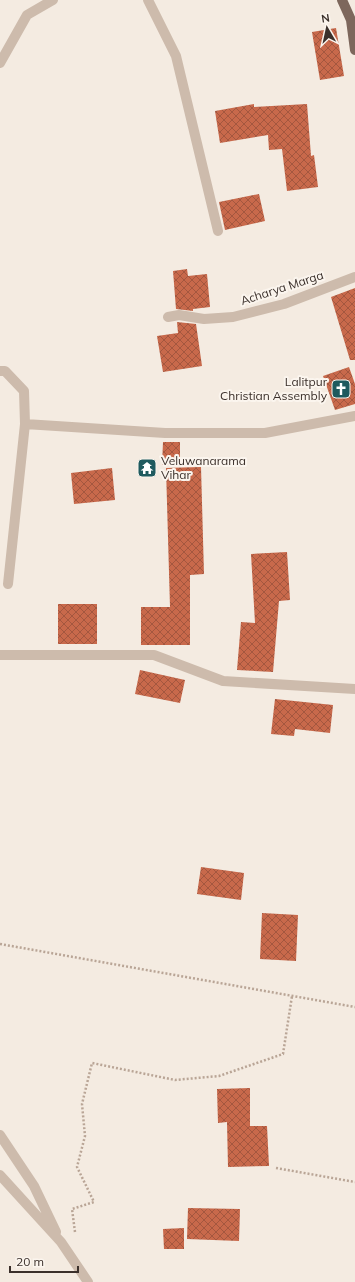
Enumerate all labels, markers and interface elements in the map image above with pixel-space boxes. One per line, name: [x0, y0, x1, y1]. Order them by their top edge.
north arrow: [307, 8, 347, 48]
text: N: [320, 11, 331, 26]
street label: Acharya Marga: [238, 267, 325, 308]
place label: Lalitpur Christian Assembly: [220, 374, 328, 403]
church icon: Lalitpur Christian Assembly: [330, 378, 352, 400]
place label: Veluwanarama Vihar: [161, 453, 246, 482]
temple icon: Veluwanarama Vihar: [136, 457, 158, 479]
scale bar: [10, 1248, 78, 1274]
text: 20 m: [16, 1254, 44, 1269]

